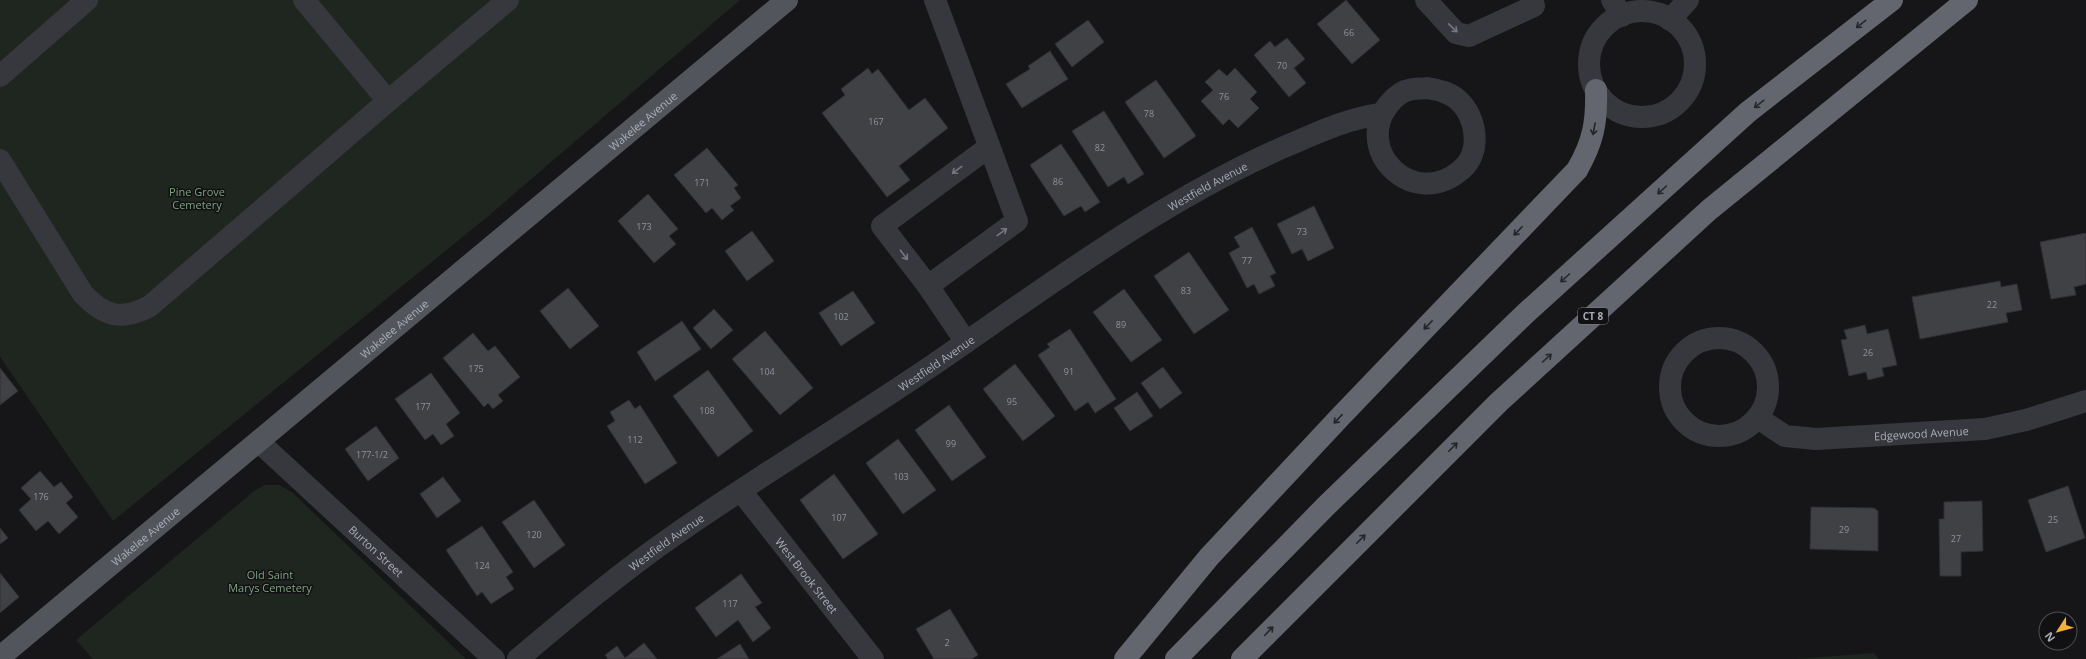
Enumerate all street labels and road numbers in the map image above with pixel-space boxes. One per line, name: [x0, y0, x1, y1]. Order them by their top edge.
street label: Wakelee Avenue: [605, 88, 680, 153]
street label: Westfield Avenue: [1165, 158, 1250, 214]
street label: Wakelee Avenue: [357, 295, 431, 361]
road number: CT 8: [1578, 308, 1608, 324]
street label: Westfield Avenue: [895, 331, 977, 394]
street label: Edgewood Avenue: [1873, 422, 1969, 443]
street label: Wakelee Avenue: [108, 503, 182, 569]
street label: Westfield Avenue: [625, 510, 707, 574]
street label: Burton Street: [346, 522, 407, 580]
street label: West Brook Street: [773, 534, 842, 616]

